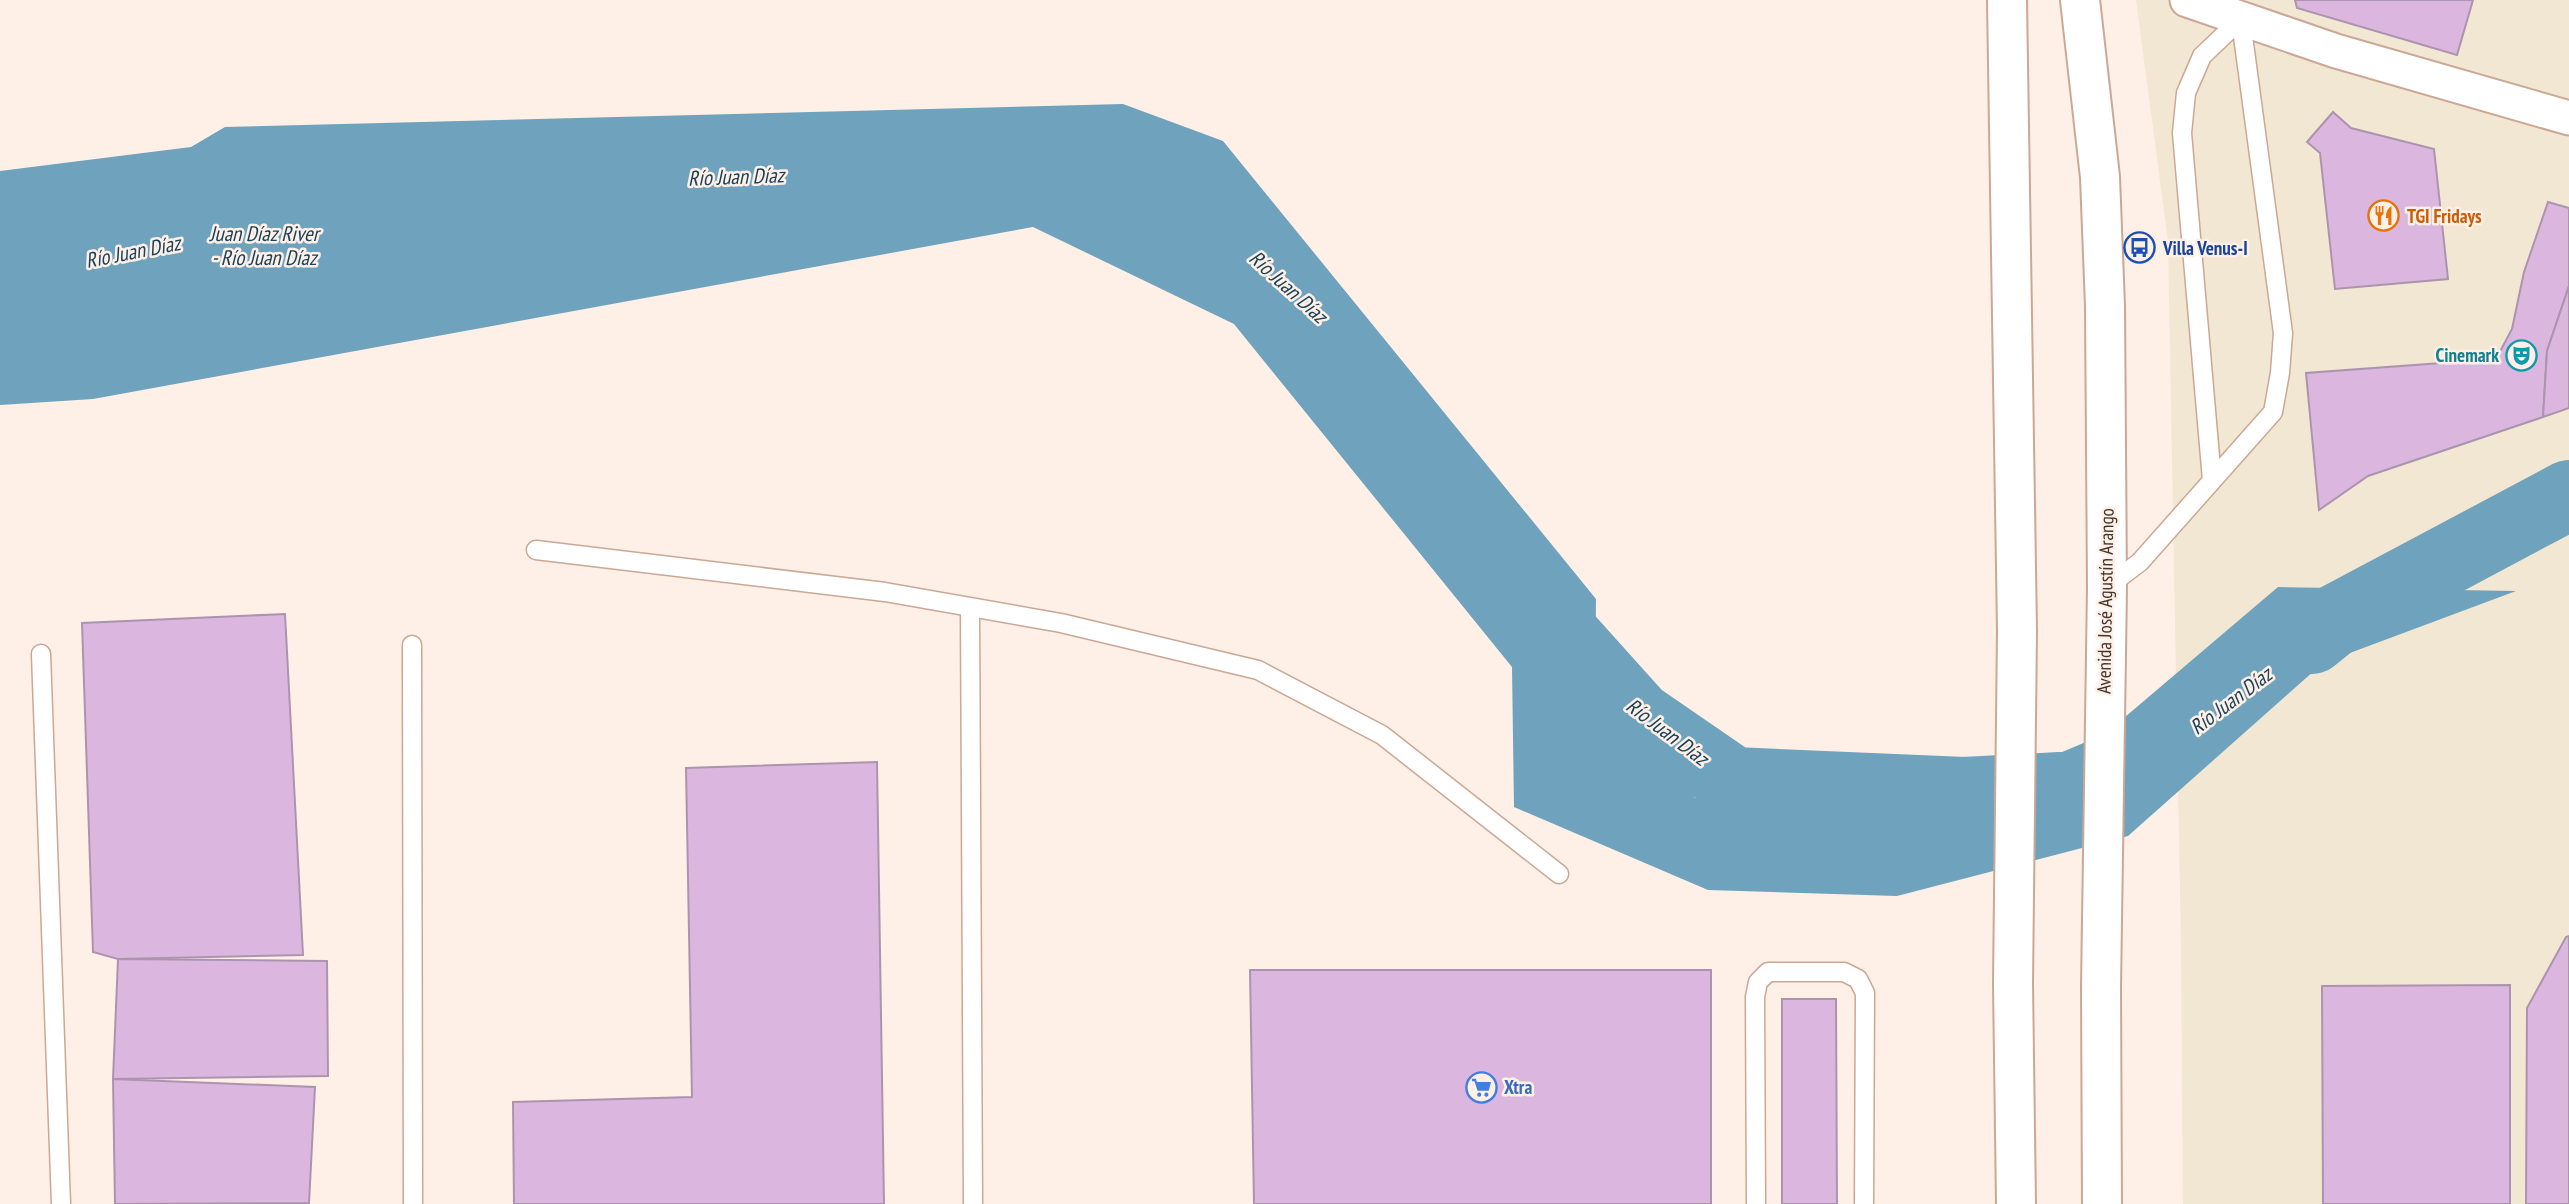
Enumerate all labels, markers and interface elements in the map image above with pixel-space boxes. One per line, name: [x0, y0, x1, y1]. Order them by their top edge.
water label: Río Juan Díaz: [688, 161, 787, 192]
restaurant icon: TGI Fridays: [2367, 199, 2401, 233]
place label: TGI Fridays: [2407, 204, 2482, 228]
water label: Juan Díaz River - Río Juan Díaz: [209, 220, 322, 271]
water label: Río Juan Díaz: [83, 229, 185, 274]
bus stop icon: Villa Venus-I: [2123, 231, 2157, 265]
place label: Villa Venus-I: [2162, 236, 2248, 260]
water label: Río Juan Díaz: [1244, 244, 1335, 330]
theatre icon: Cinemark: [2505, 338, 2539, 372]
place label: Cinemark: [2436, 343, 2499, 367]
street label: Avenida José Agustín Arango: [2091, 508, 2119, 694]
water label: Río Juan Díaz: [2184, 659, 2279, 740]
water label: Río Juan Díaz: [1621, 692, 1716, 773]
supermarket icon: Xtra: [1464, 1070, 1498, 1104]
place label: Xtra: [1504, 1075, 1532, 1099]

